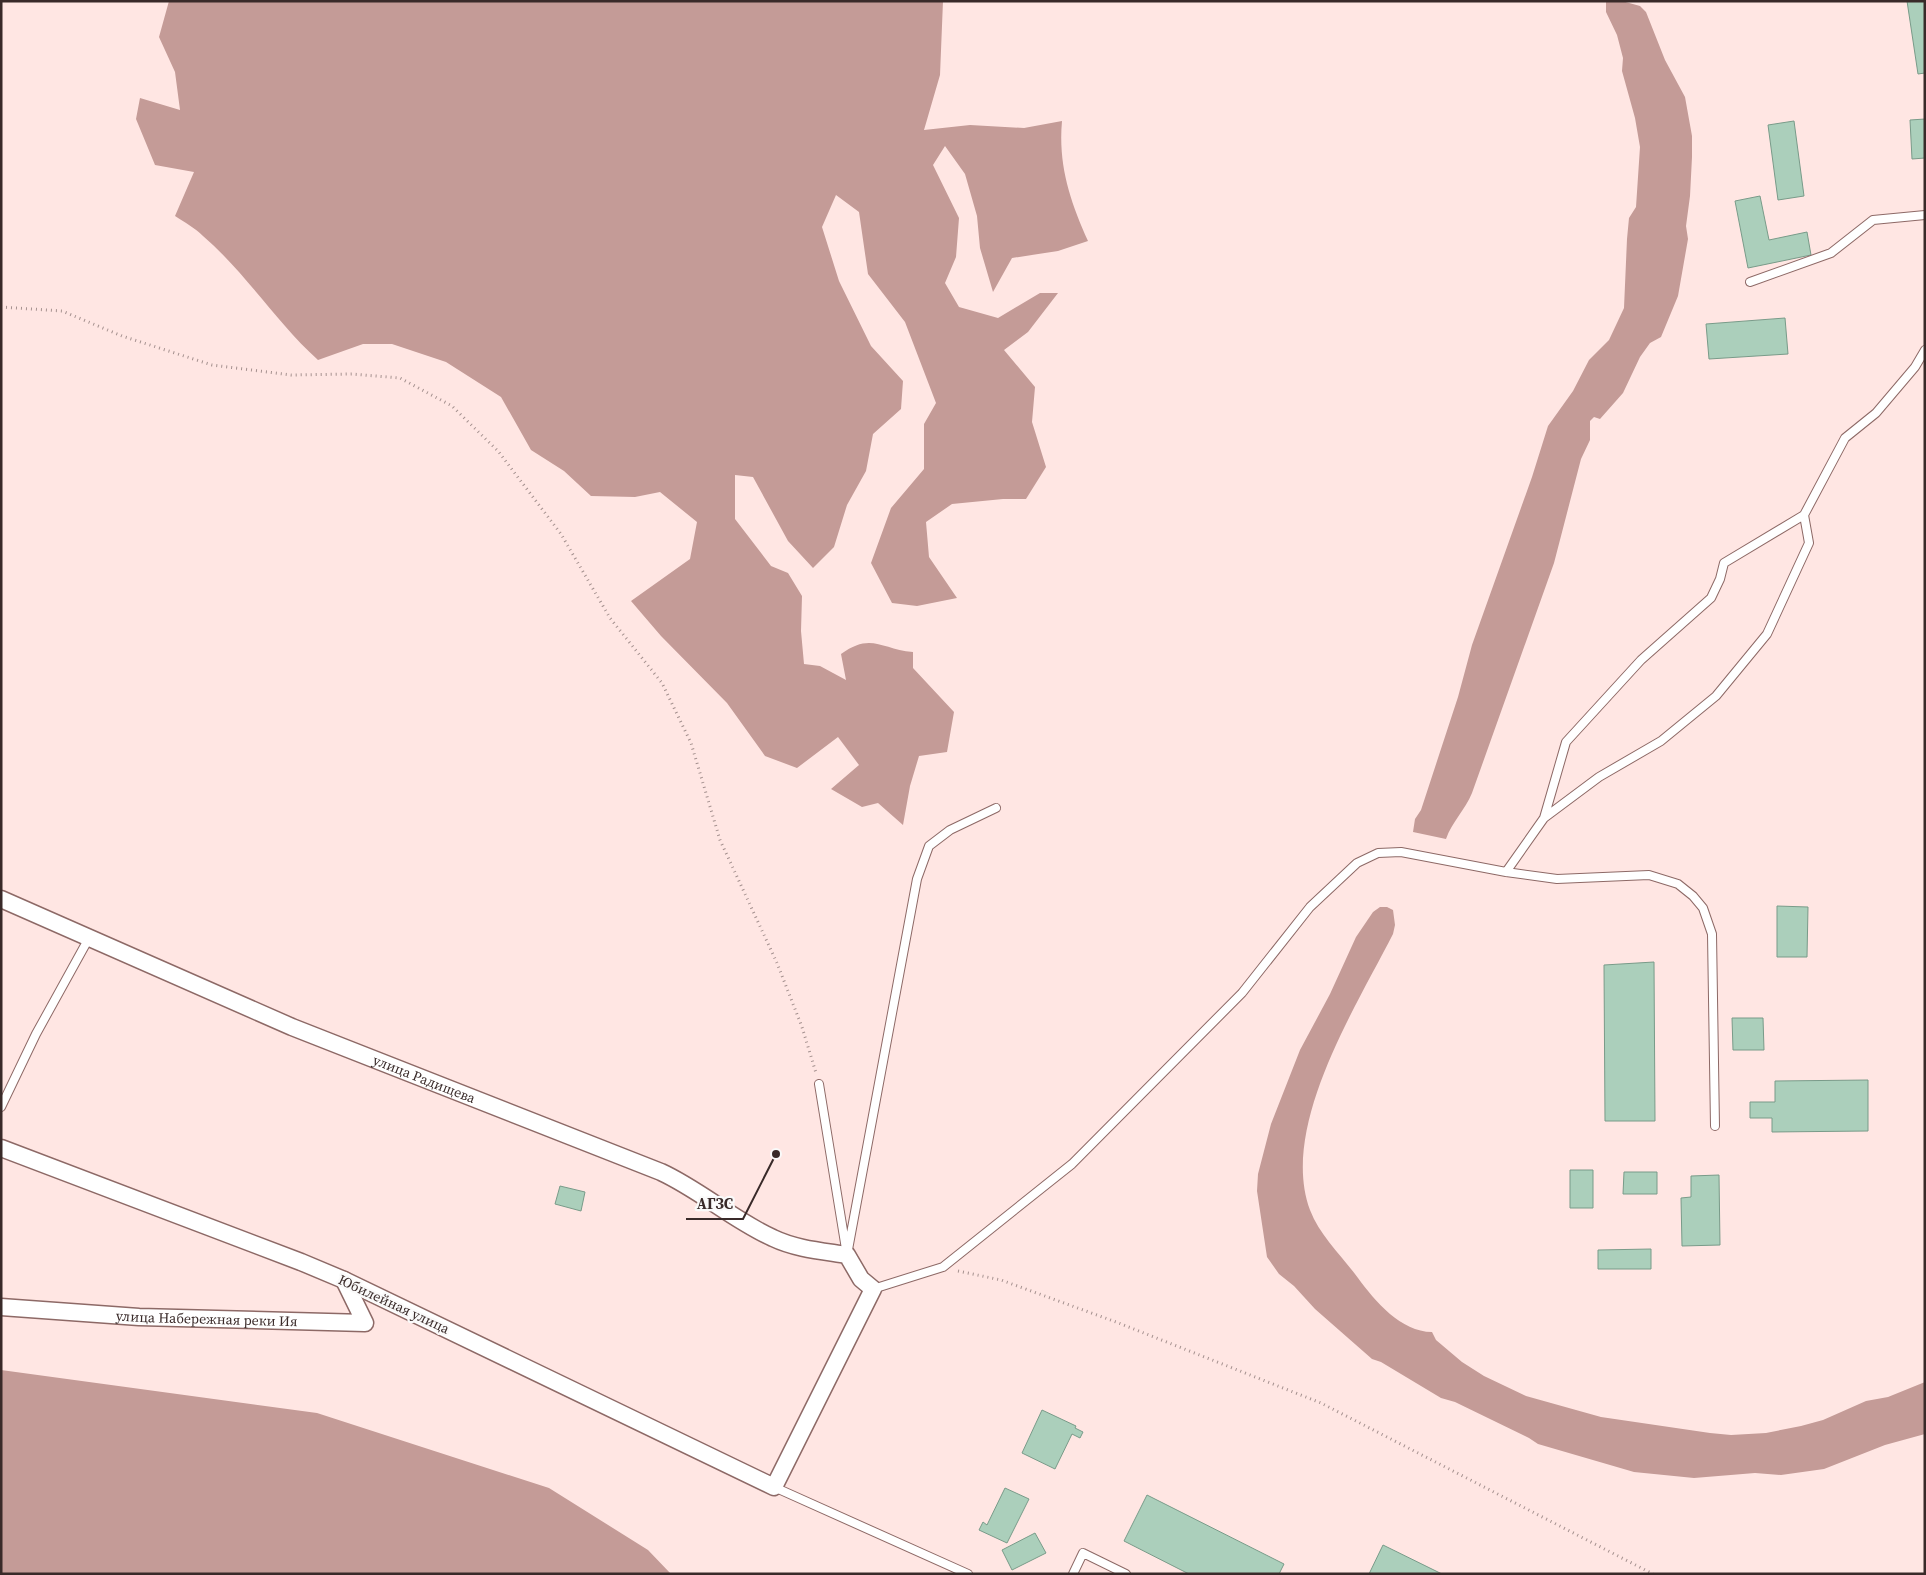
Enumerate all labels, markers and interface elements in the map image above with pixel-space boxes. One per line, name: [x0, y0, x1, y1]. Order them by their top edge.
street label: улица Радищева: [370, 1050, 479, 1108]
callout: АГЗС: [686, 1189, 743, 1219]
text: АГЗС: [697, 1193, 733, 1214]
street label: Юбилейная улица: [335, 1269, 454, 1339]
street label: улица Набережная реки Ия: [115, 1305, 298, 1331]

